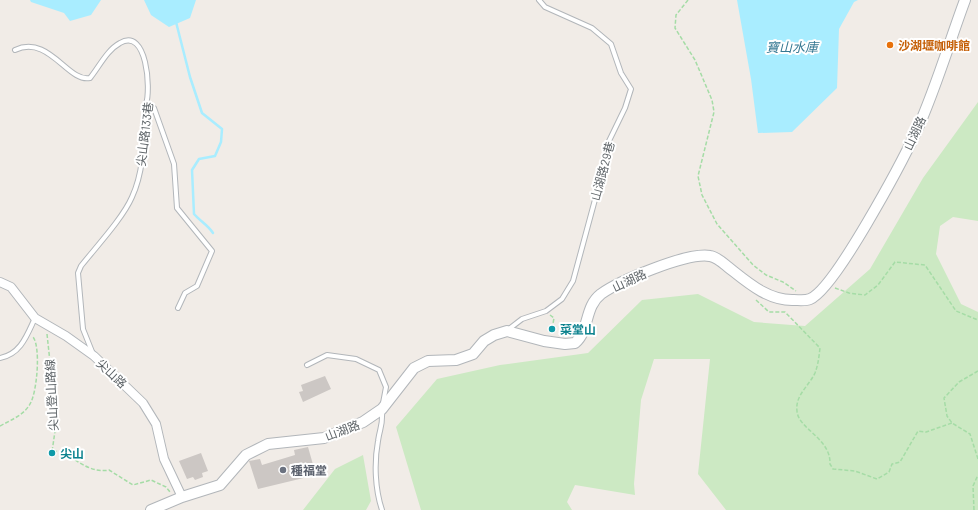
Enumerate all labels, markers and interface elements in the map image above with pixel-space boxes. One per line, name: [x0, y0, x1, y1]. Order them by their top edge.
place label: 沙湖壢咖啡館: [898, 38, 970, 52]
water label: 寶山水庫: [766, 39, 820, 55]
marker: 沙湖壢咖啡館: [885, 40, 895, 50]
street label: 尖山路133巷: [133, 101, 155, 167]
street label: 山湖路: [900, 114, 928, 152]
street label: 山湖路29巷: [587, 140, 617, 202]
street label: 山湖路: [610, 266, 648, 294]
place label: 菜堂山: [560, 322, 596, 336]
marker: 菜堂山: [547, 324, 557, 334]
street label: 尖山路: [94, 356, 130, 390]
street label: 尖山登山路線: [42, 359, 60, 431]
street label: 山湖路: [323, 417, 361, 443]
place label: 尖山: [60, 446, 84, 460]
marker: 尖山: [47, 448, 57, 458]
place label: 種福堂: [291, 463, 327, 477]
marker: 種福堂: [278, 465, 288, 475]

